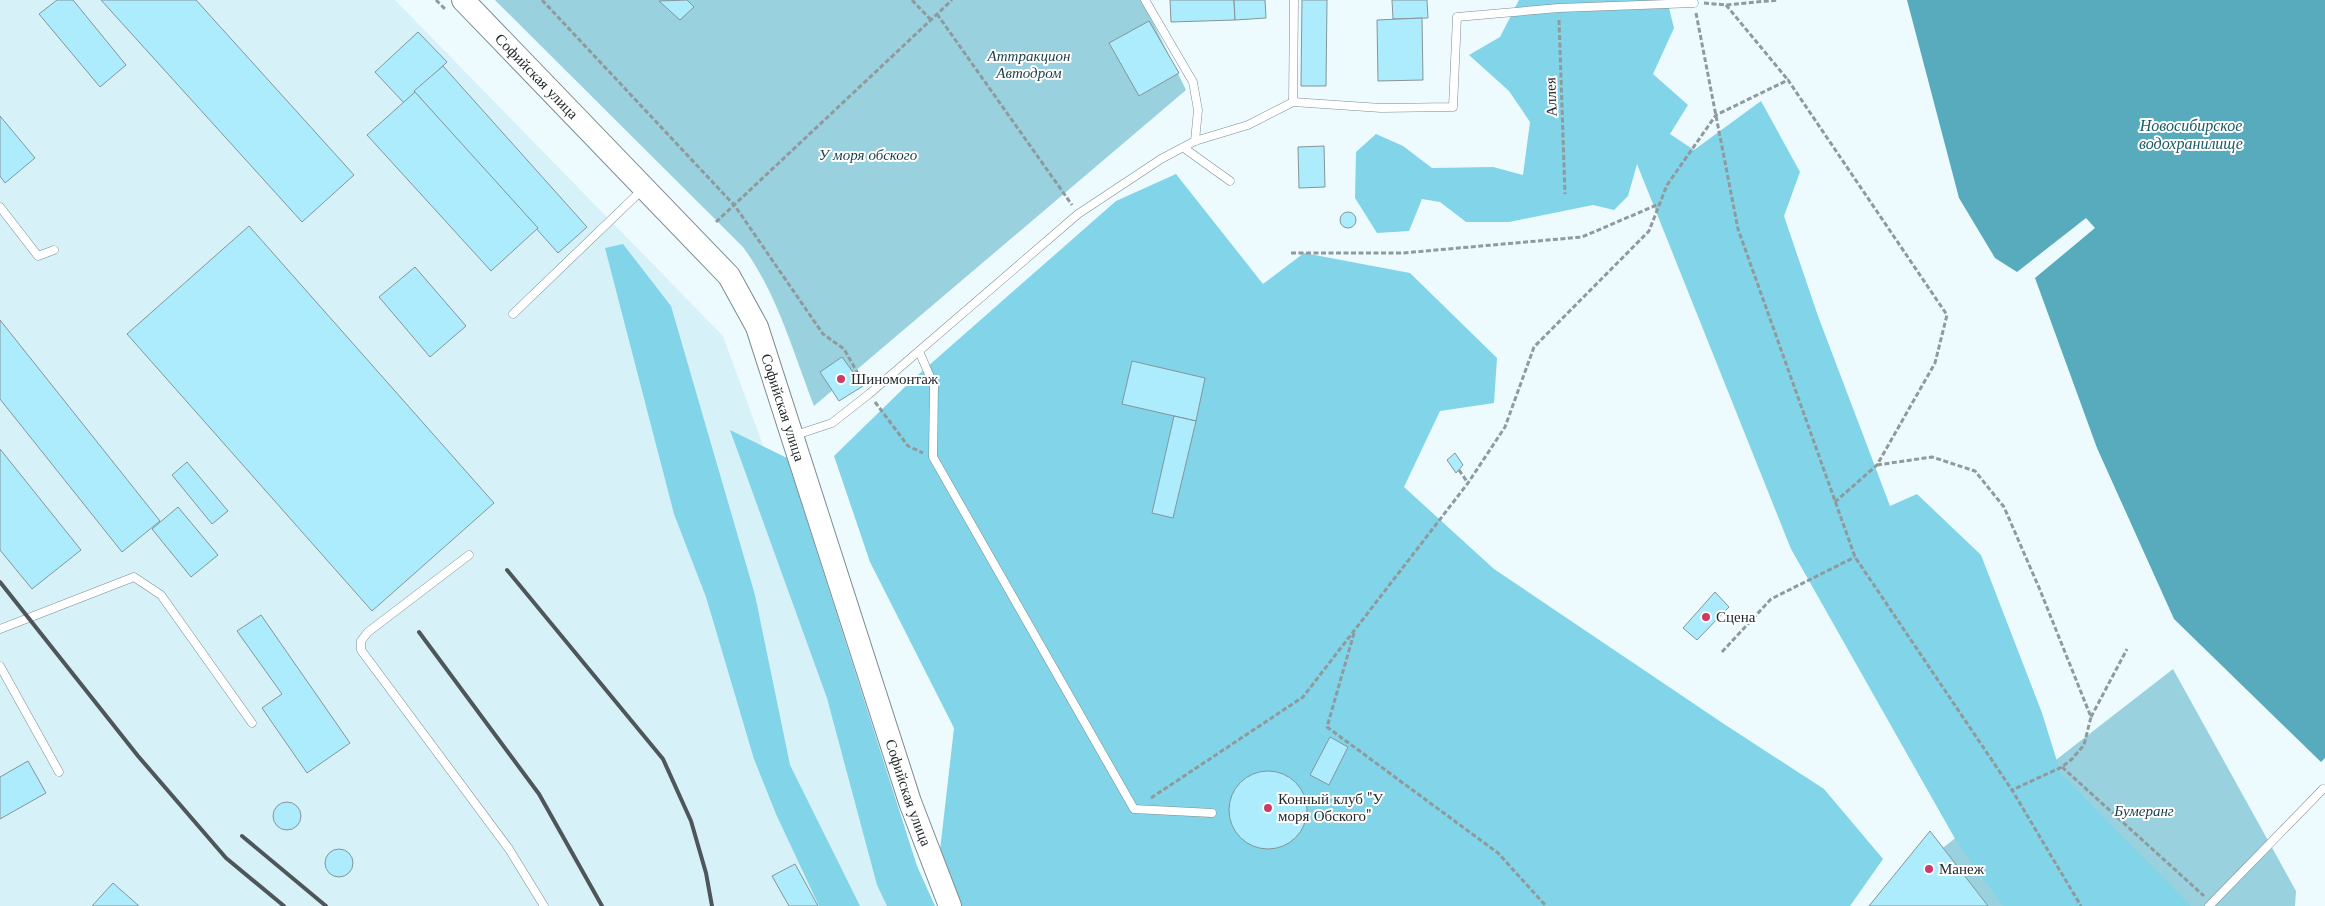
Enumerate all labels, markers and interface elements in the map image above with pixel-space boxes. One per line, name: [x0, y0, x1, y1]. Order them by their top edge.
street label: Софийская улица: [491, 29, 583, 123]
park label: Аттракцион Автодром: [987, 46, 1070, 82]
street label: Аллея: [1540, 77, 1561, 117]
water label: Новосибирское водохранилище: [2139, 115, 2243, 153]
park label: У моря обского: [819, 145, 918, 164]
street label: Софийская улица: [757, 351, 810, 464]
place label: Шиномонтаж: [851, 369, 939, 388]
marker: Шиномонтаж: [835, 373, 847, 385]
place label: Сцена: [1716, 607, 1756, 626]
marker: Сцена: [1700, 611, 1712, 623]
street label: Софийская улица: [881, 737, 936, 849]
place label: Конный клуб "У моря Обского": [1278, 789, 1383, 825]
park label: Бумеранг: [2113, 801, 2174, 820]
marker: Конный клуб "У моря Обского": [1262, 802, 1274, 814]
place label: Манеж: [1939, 859, 1985, 878]
marker: Манеж: [1923, 863, 1935, 875]

